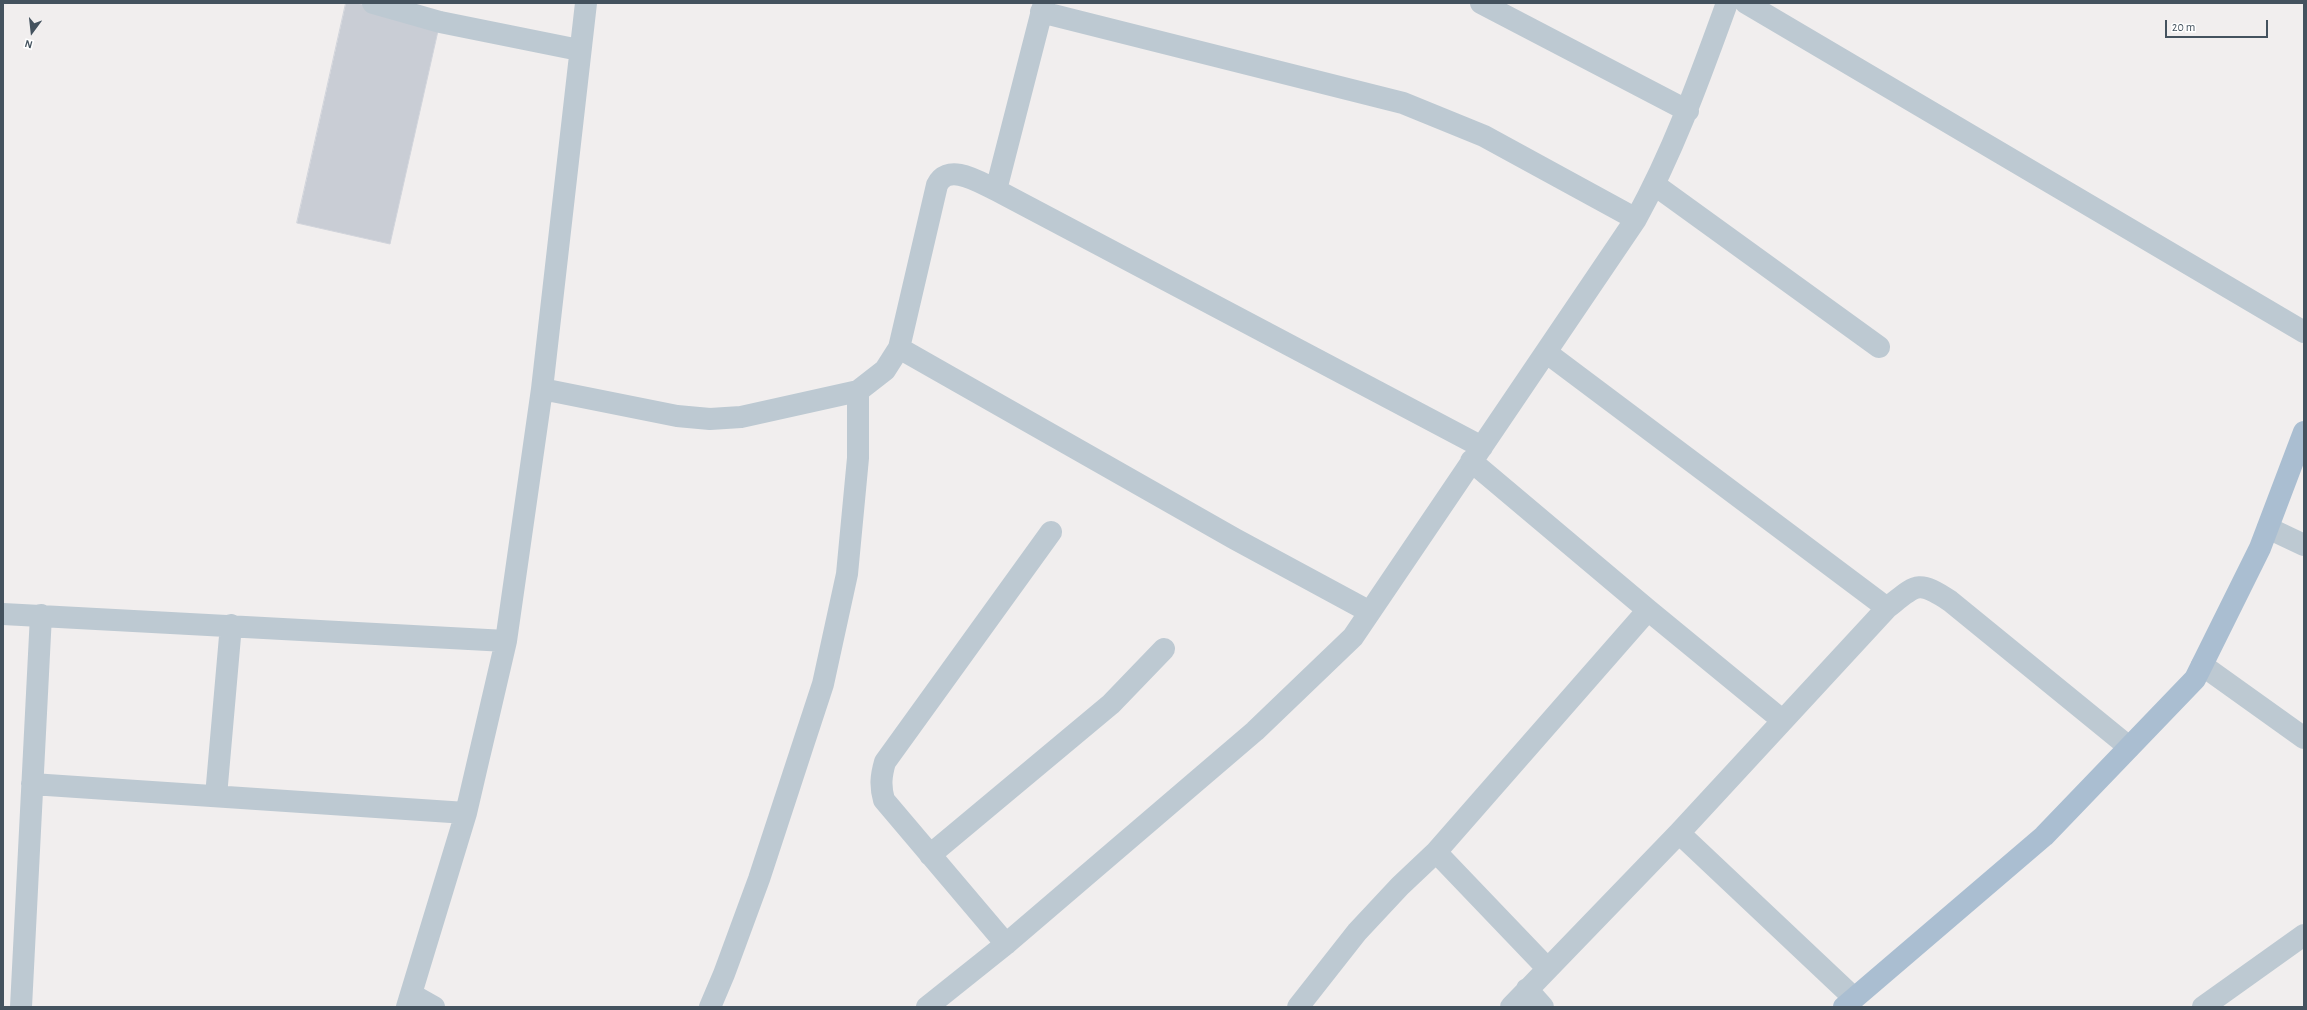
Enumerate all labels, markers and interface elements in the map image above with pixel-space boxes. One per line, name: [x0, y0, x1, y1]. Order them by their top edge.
north arrow: [12, 12, 52, 52]
scale bar: [2167, 12, 2270, 38]
text: 20 m: [2172, 21, 2195, 33]
text: N: [24, 38, 34, 50]

